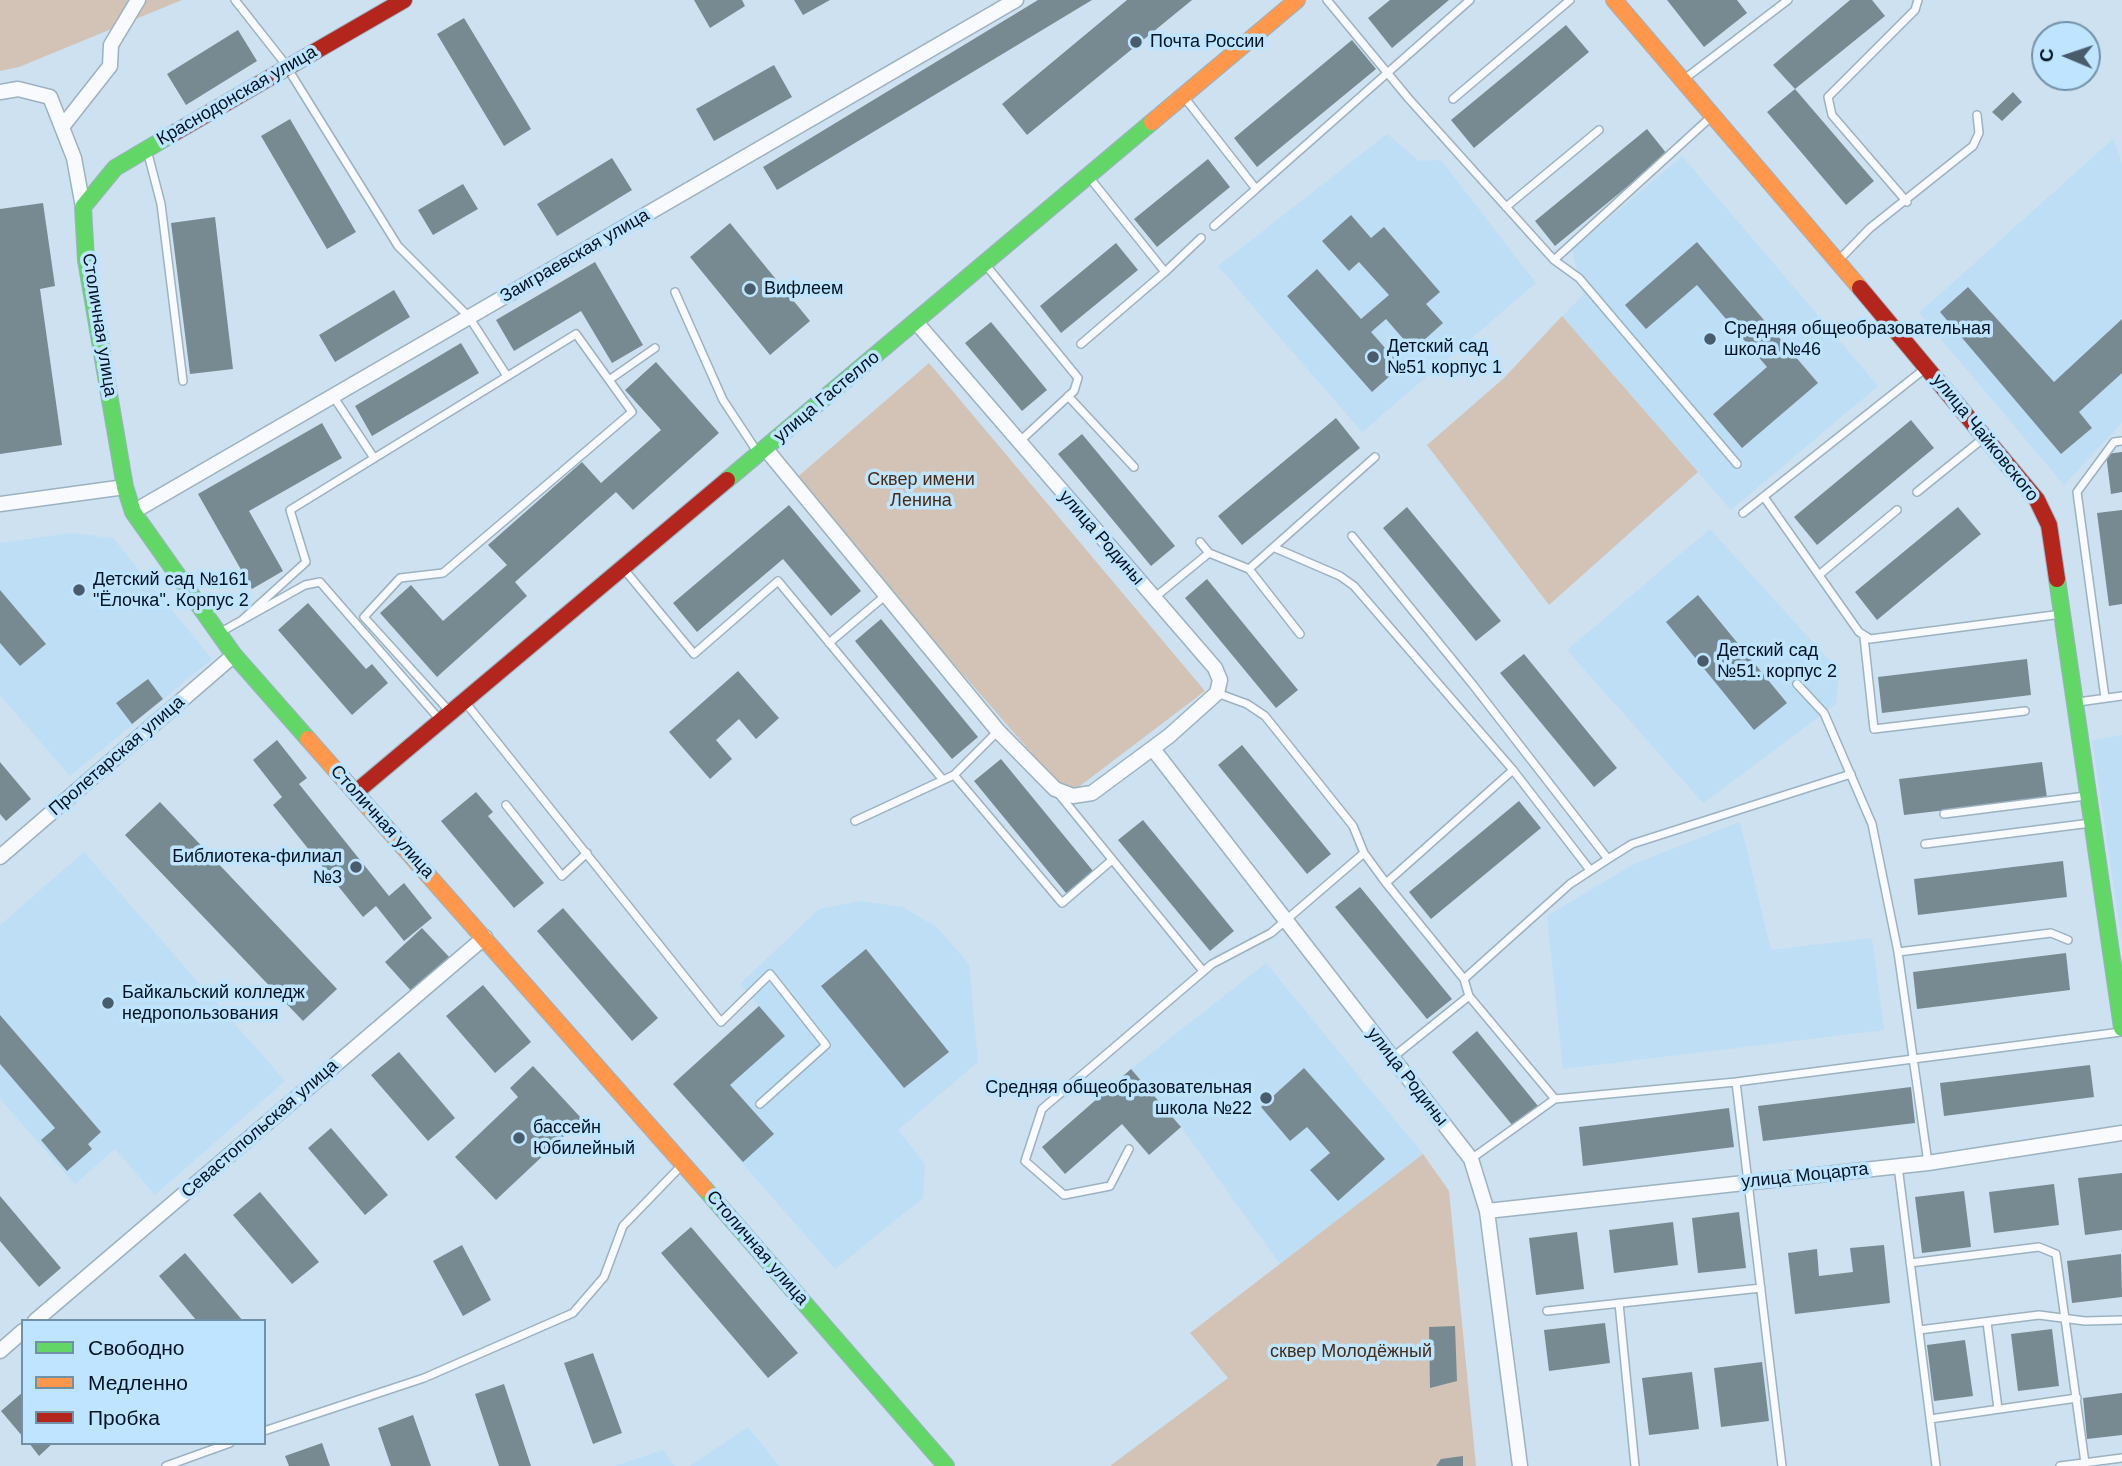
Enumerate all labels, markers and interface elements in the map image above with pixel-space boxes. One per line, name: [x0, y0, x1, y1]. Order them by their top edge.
north arrow: [2031, 21, 2101, 91]
place label: Почта России: [1150, 31, 1264, 53]
marker: Почта России: [1128, 34, 1144, 50]
street label: Краснодонская улица: [153, 41, 321, 151]
text: С: [2036, 48, 2057, 63]
street label: Заиграевская улица: [497, 205, 653, 307]
street label: Столичная улица: [77, 252, 121, 398]
place label: Вифлеем: [764, 278, 843, 300]
marker: Вифлеем: [742, 281, 758, 297]
place label: Средняя общеобразовательная школа №46: [1724, 318, 1991, 360]
marker: Средняя общеобразовательная школа №46: [1702, 331, 1718, 347]
place label: Детский сад №51 корпус 1: [1387, 336, 1502, 378]
street label: улица Гастелло: [770, 347, 884, 447]
marker: Детский сад №51 корпус 1: [1365, 349, 1381, 365]
street label: улица Чайковского: [1927, 370, 2043, 506]
park label: Сквер имени Ленина: [867, 469, 975, 512]
street label: улица Родины: [1054, 486, 1148, 590]
place label: Детский сад №161 "Ёлочка". Корпус 2: [93, 569, 249, 612]
marker: Детский сад №161 "Ёлочка". Корпус 2: [71, 582, 87, 598]
place label: Детский сад №51. корпус 2: [1717, 640, 1837, 682]
marker: Детский сад №51. корпус 2: [1695, 653, 1711, 669]
street label: Пролетарская улица: [45, 691, 189, 821]
street label: Столичная улица: [326, 761, 438, 883]
place label: Библиотека-филиал №3: [172, 846, 342, 888]
marker: Библиотека-филиал №3: [348, 859, 364, 875]
place label: Байкальский колледж недропользования: [122, 982, 305, 1024]
marker: Байкальский колледж недропользования: [100, 995, 116, 1011]
street label: улица Родины: [1362, 1024, 1452, 1130]
street label: Севастопольская улица: [177, 1055, 343, 1203]
place label: Средняя общеобразовательная школа №22: [985, 1077, 1252, 1120]
marker: Средняя общеобразовательная школа №22: [1258, 1090, 1274, 1106]
place label: бассейн Юбилейный: [533, 1117, 635, 1160]
marker: бассейн Юбилейный: [511, 1130, 527, 1146]
street label: улица Моцарта: [1740, 1159, 1870, 1193]
street label: Столичная улица: [701, 1186, 813, 1310]
legend: [21, 1319, 266, 1445]
text: Свободно: [88, 1336, 185, 1359]
park label: сквер Молодёжный: [1270, 1341, 1432, 1363]
text: Медленно: [88, 1371, 188, 1394]
text: Пробка: [88, 1406, 160, 1429]

